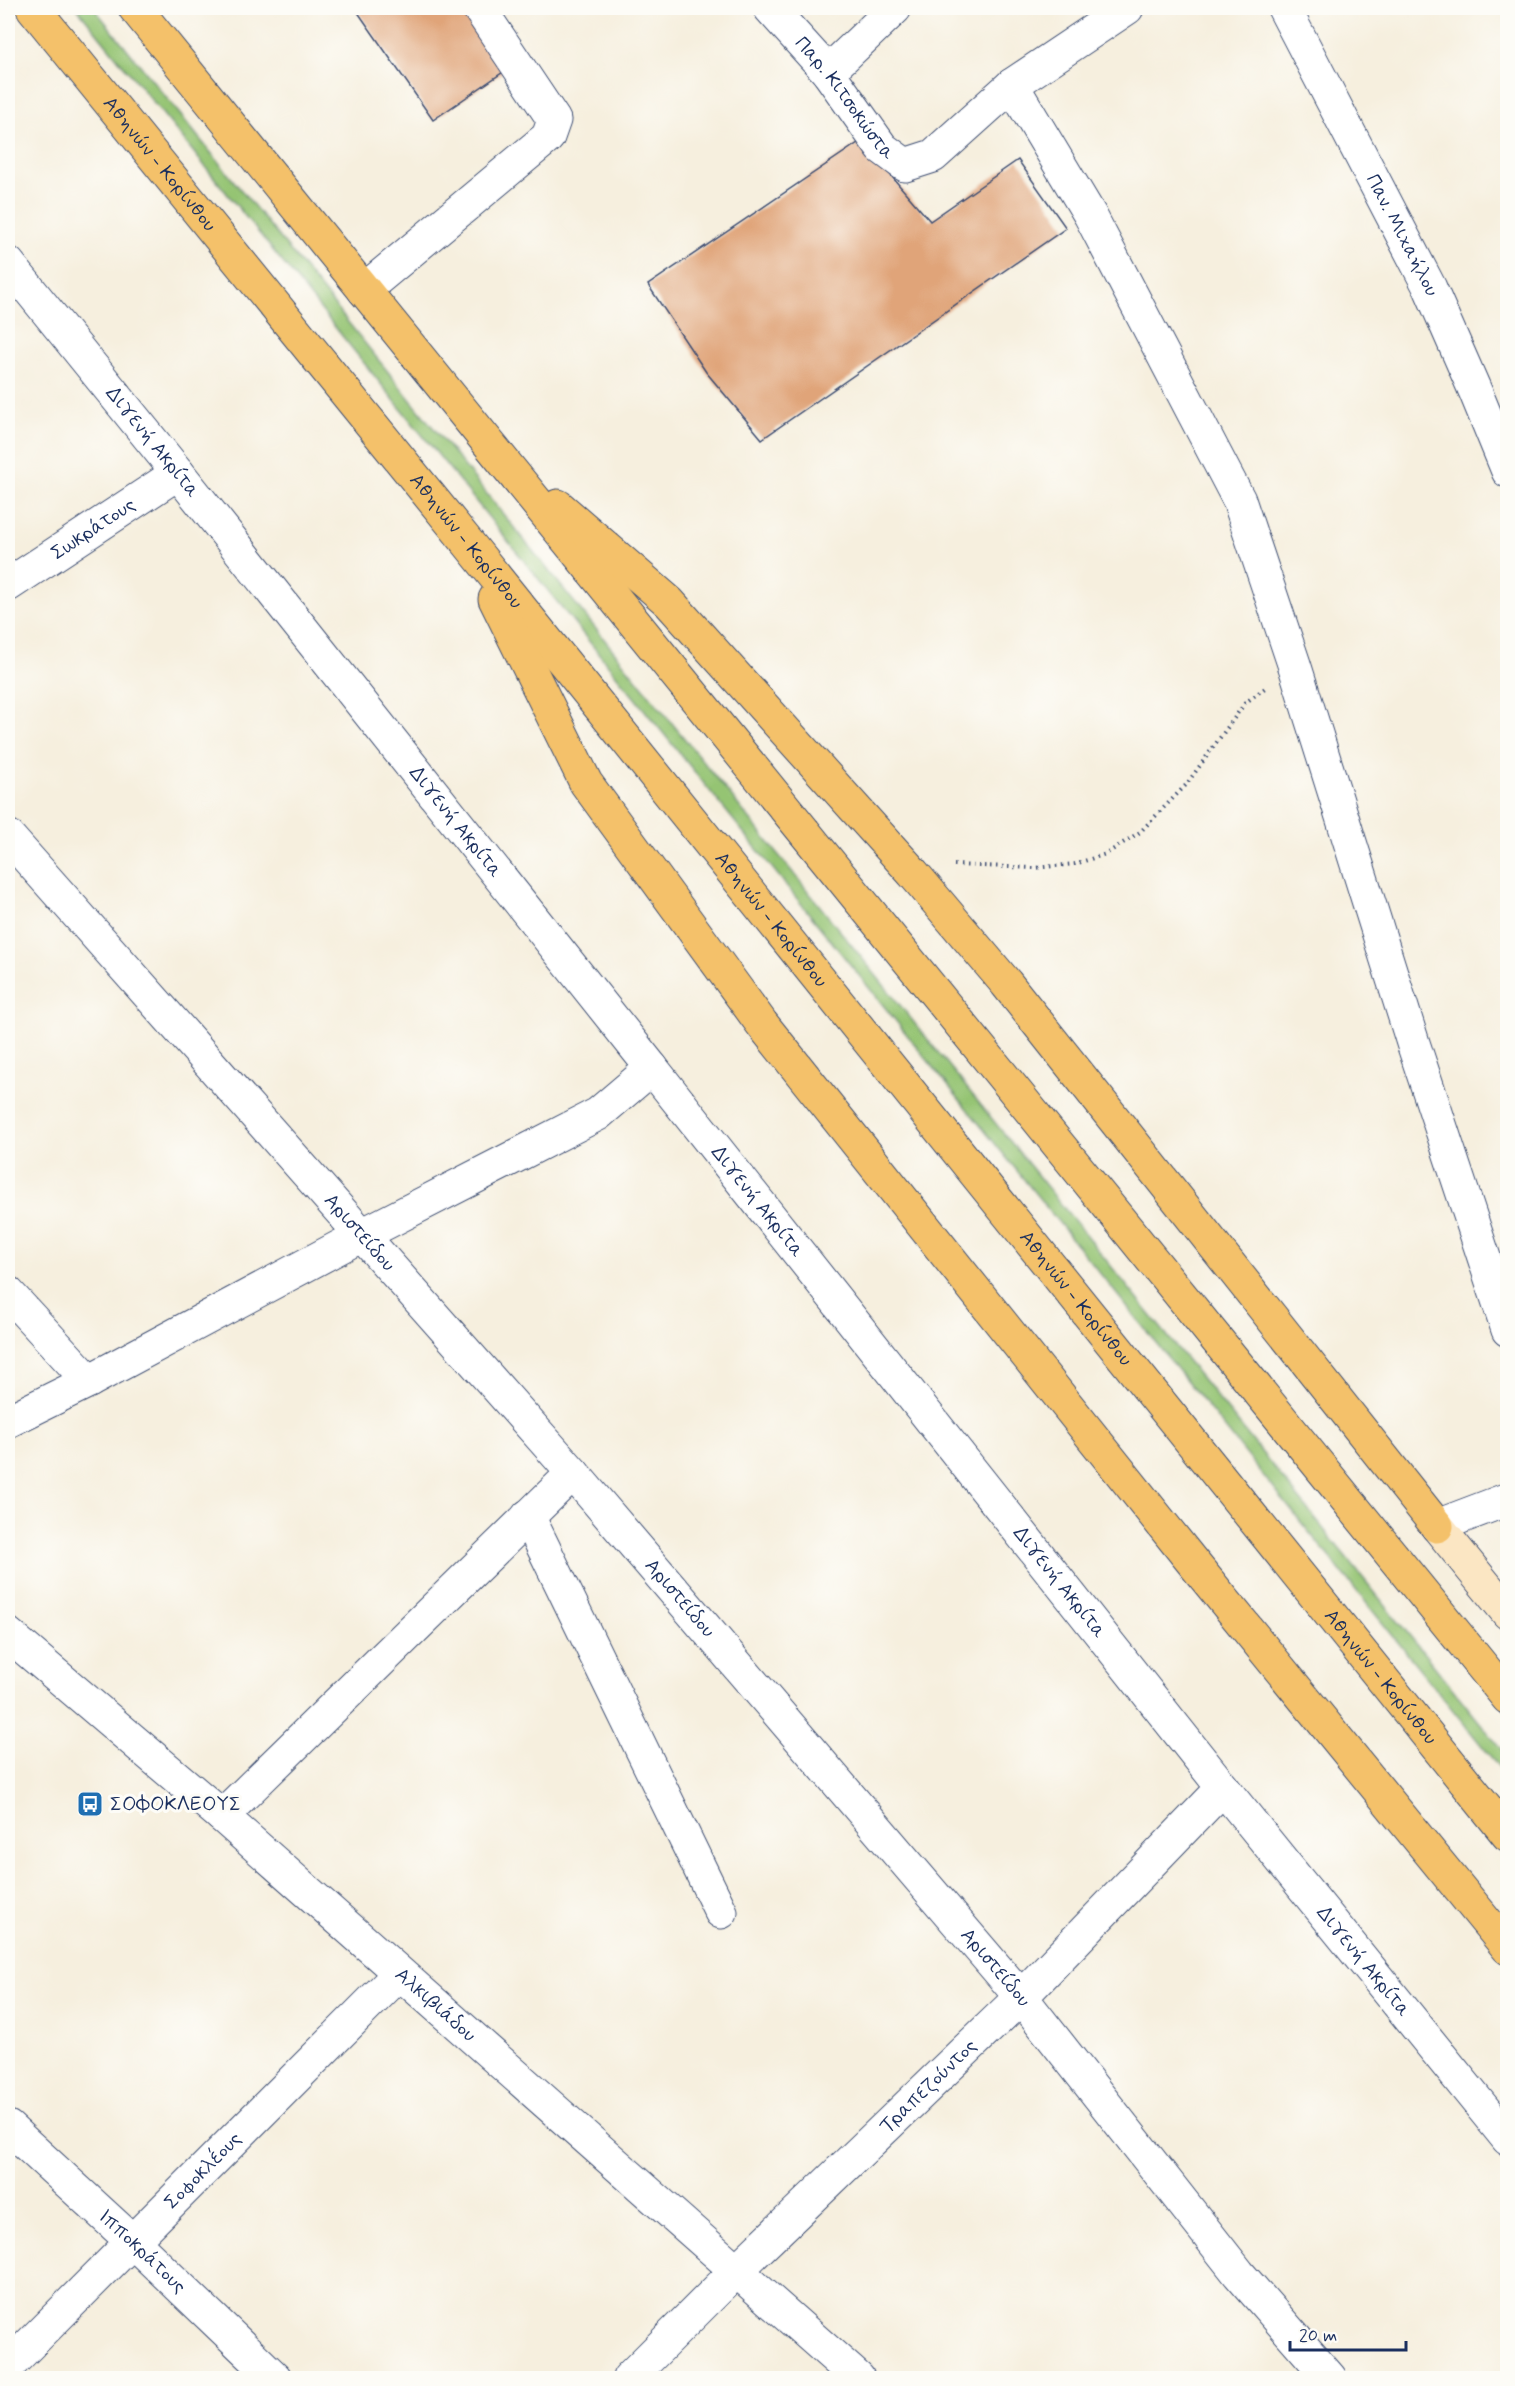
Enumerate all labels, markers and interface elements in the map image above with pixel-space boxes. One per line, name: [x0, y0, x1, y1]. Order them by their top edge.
street label: Παρ. Κιτσοκώστα: [788, 30, 900, 166]
street label: Αθηνών - Κορίνθου: [97, 91, 223, 237]
street label: Παν. Μιχαήλου: [1359, 169, 1445, 300]
street label: Διγενή Ακρίτα: [99, 380, 206, 503]
street label: Αθηνών - Κορίνθου: [403, 468, 529, 614]
street label: Σωκράτους: [46, 491, 141, 567]
street label: Διγενή Ακρίτα: [403, 760, 509, 883]
street label: Αθηνών - Κορίνθου: [708, 846, 834, 993]
street label: Διγενή Ακρίτα: [705, 1140, 811, 1263]
street label: Αριστείδου: [318, 1188, 402, 1277]
street label: Αθηνών - Κορίνθου: [1013, 1225, 1139, 1372]
street label: Διγενή Ακρίτα: [1007, 1520, 1113, 1644]
street label: Αριστείδου: [639, 1553, 721, 1643]
street label: Αθηνών - Κορίνθου: [1318, 1603, 1443, 1750]
bus stop icon: ΣΟΦΟΚΛΕΟΥΣ: [75, 1789, 105, 1819]
place label: ΣΟΦΟΚΛΕΟΥΣ: [110, 1791, 241, 1818]
street label: Διγενή Ακρίτα: [1310, 1900, 1417, 2023]
street label: Αριστείδου: [954, 1922, 1037, 2012]
street label: Αλκιβιάδου: [389, 1961, 482, 2048]
street label: Τραπεζούντος: [874, 2033, 983, 2139]
street label: Σοφοκλέους: [158, 2126, 248, 2215]
street label: Ιπποκράτους: [92, 2203, 192, 2300]
scale bar: [1290, 2314, 1406, 2352]
text: 20 m: [1299, 2324, 1337, 2348]

